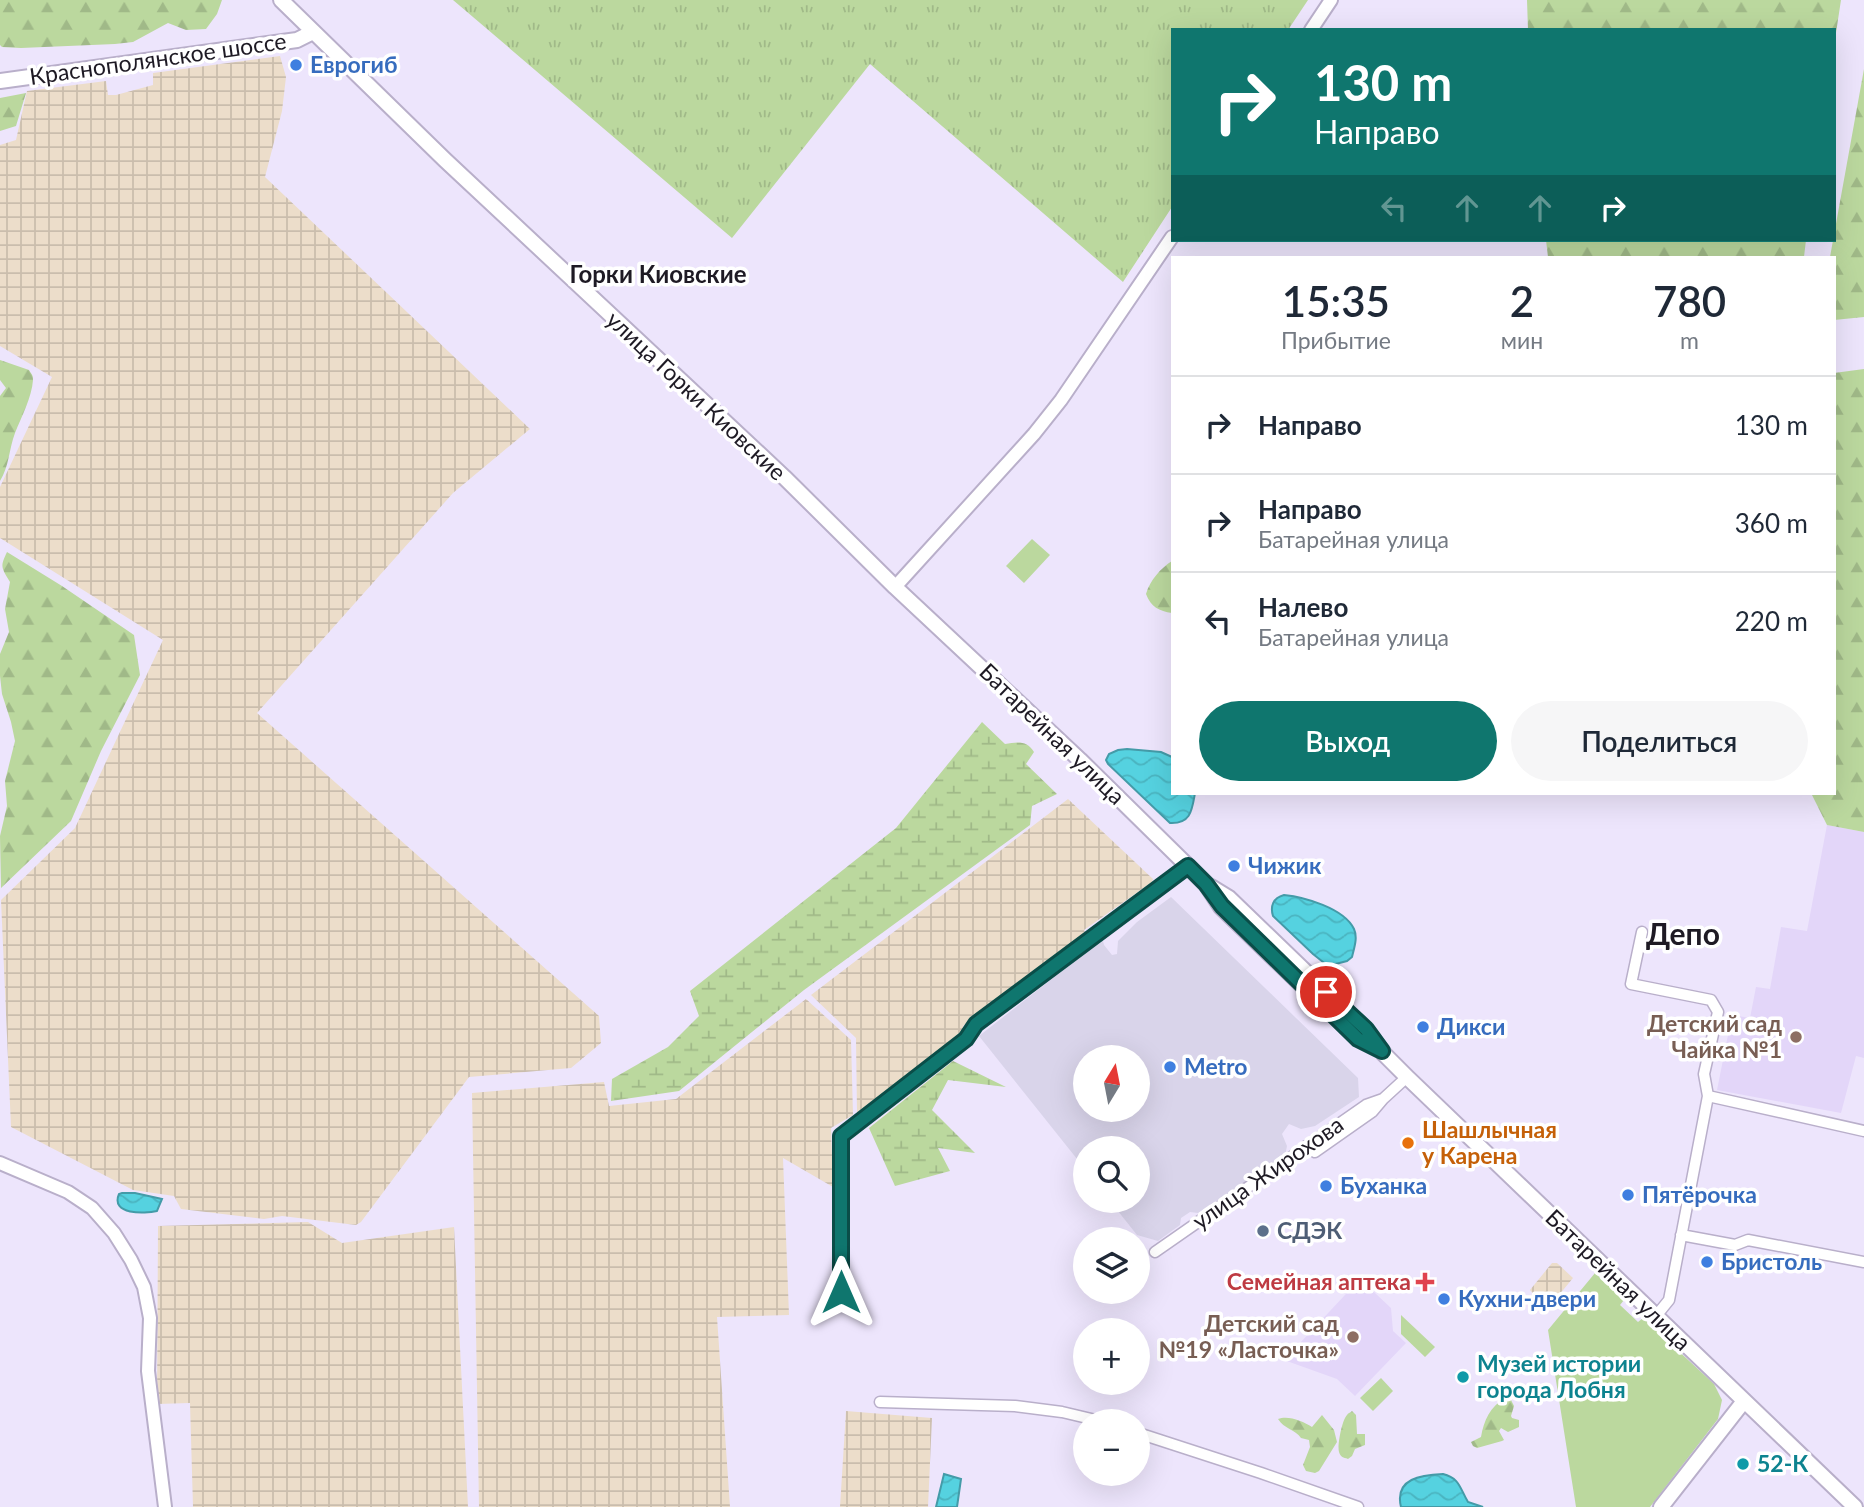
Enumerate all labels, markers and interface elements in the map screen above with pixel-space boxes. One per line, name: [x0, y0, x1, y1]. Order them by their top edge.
street label: Краснополянское шоссе: [28, 26, 288, 90]
place label: Еврогиб: [310, 50, 397, 78]
text: 130 m: [1314, 53, 1452, 111]
icon: right: [1199, 56, 1290, 147]
marker: Еврогиб: [288, 57, 304, 73]
text: Направо: [1314, 112, 1440, 151]
icon: left: [1375, 189, 1413, 227]
icon: ahead: [1448, 189, 1486, 227]
icon: ahead: [1521, 189, 1559, 227]
icon: right: [1594, 189, 1632, 227]
district label: Горки Киовские: [570, 259, 747, 288]
text: 15:35: [1282, 276, 1390, 326]
text: 2: [1510, 276, 1534, 326]
text: 780: [1653, 276, 1726, 326]
street label: улица Горки Киовские: [601, 305, 792, 486]
text: Прибытие: [1281, 326, 1391, 354]
text: мин: [1501, 326, 1543, 354]
text: m: [1680, 326, 1699, 354]
icon: right: [1199, 406, 1237, 444]
text: Направо: [1258, 409, 1362, 441]
text: 130 m: [1735, 409, 1808, 441]
text: Направо: [1258, 493, 1362, 525]
icon: right: [1199, 504, 1237, 542]
text: 360 m: [1735, 507, 1808, 539]
text: Батарейная улица: [1258, 525, 1449, 553]
text: Налево: [1258, 591, 1348, 623]
icon: left: [1199, 602, 1237, 640]
text: 220 m: [1735, 605, 1808, 637]
text: Батарейная улица: [1258, 623, 1449, 651]
street label: Батарейная улица: [974, 657, 1131, 810]
button: Выход: [1199, 701, 1497, 781]
button: Поделиться: [1511, 701, 1808, 781]
place label: Чижик: [1248, 851, 1322, 879]
marker: Чижик: [1226, 858, 1242, 874]
district label: Депо: [1646, 915, 1720, 951]
pin: [1296, 962, 1356, 1022]
icon: arrive: [1307, 973, 1345, 1011]
place label: Детский сад Чайка №1: [1647, 1009, 1782, 1063]
place label: Дикси: [1437, 1012, 1505, 1040]
marker: Дикси: [1415, 1019, 1431, 1035]
marker: Детский сад Чайка №1: [1788, 1029, 1804, 1045]
north arrow: [1073, 1045, 1150, 1122]
map controls: [1073, 1045, 1150, 1486]
place label: Metro: [1184, 1052, 1248, 1080]
marker: Metro: [1162, 1059, 1178, 1075]
street label: улица Жирохова: [1187, 1110, 1348, 1235]
place label: Шашлычная у Карена: [1422, 1115, 1557, 1169]
marker: Шашлычная у Карена: [1400, 1135, 1416, 1151]
button: search: [1073, 1136, 1150, 1213]
place label: Буханка: [1340, 1171, 1427, 1199]
marker: Буханка: [1318, 1178, 1334, 1194]
place label: Пятёрочка: [1642, 1180, 1757, 1208]
marker: Пятёрочка: [1620, 1187, 1636, 1203]
street label: Батарейная улица: [1540, 1203, 1697, 1356]
place label: СДЭК: [1277, 1216, 1342, 1244]
marker: СДЭК: [1255, 1223, 1271, 1239]
button: layers: [1073, 1227, 1150, 1304]
place label: Бристоль: [1721, 1247, 1822, 1275]
marker: Бристоль: [1699, 1254, 1715, 1270]
position arrow: [804, 1255, 878, 1329]
place label: Семейная аптека: [1227, 1267, 1411, 1295]
marker: Семейная аптека: [1417, 1274, 1433, 1290]
place label: Кухни-двери: [1458, 1284, 1596, 1312]
marker: Кухни-двери: [1436, 1291, 1452, 1307]
place label: Детский сад №19 «Ласточка»: [1158, 1309, 1339, 1363]
button: +: [1073, 1318, 1150, 1395]
marker: Детский сад №19 «Ласточка»: [1345, 1329, 1361, 1345]
place label: Музей истории города Лобня: [1477, 1349, 1641, 1403]
marker: Музей истории города Лобня: [1455, 1369, 1471, 1385]
button: −: [1073, 1409, 1150, 1486]
place label: 52-К: [1757, 1449, 1808, 1477]
marker: 52-К: [1735, 1456, 1751, 1472]

